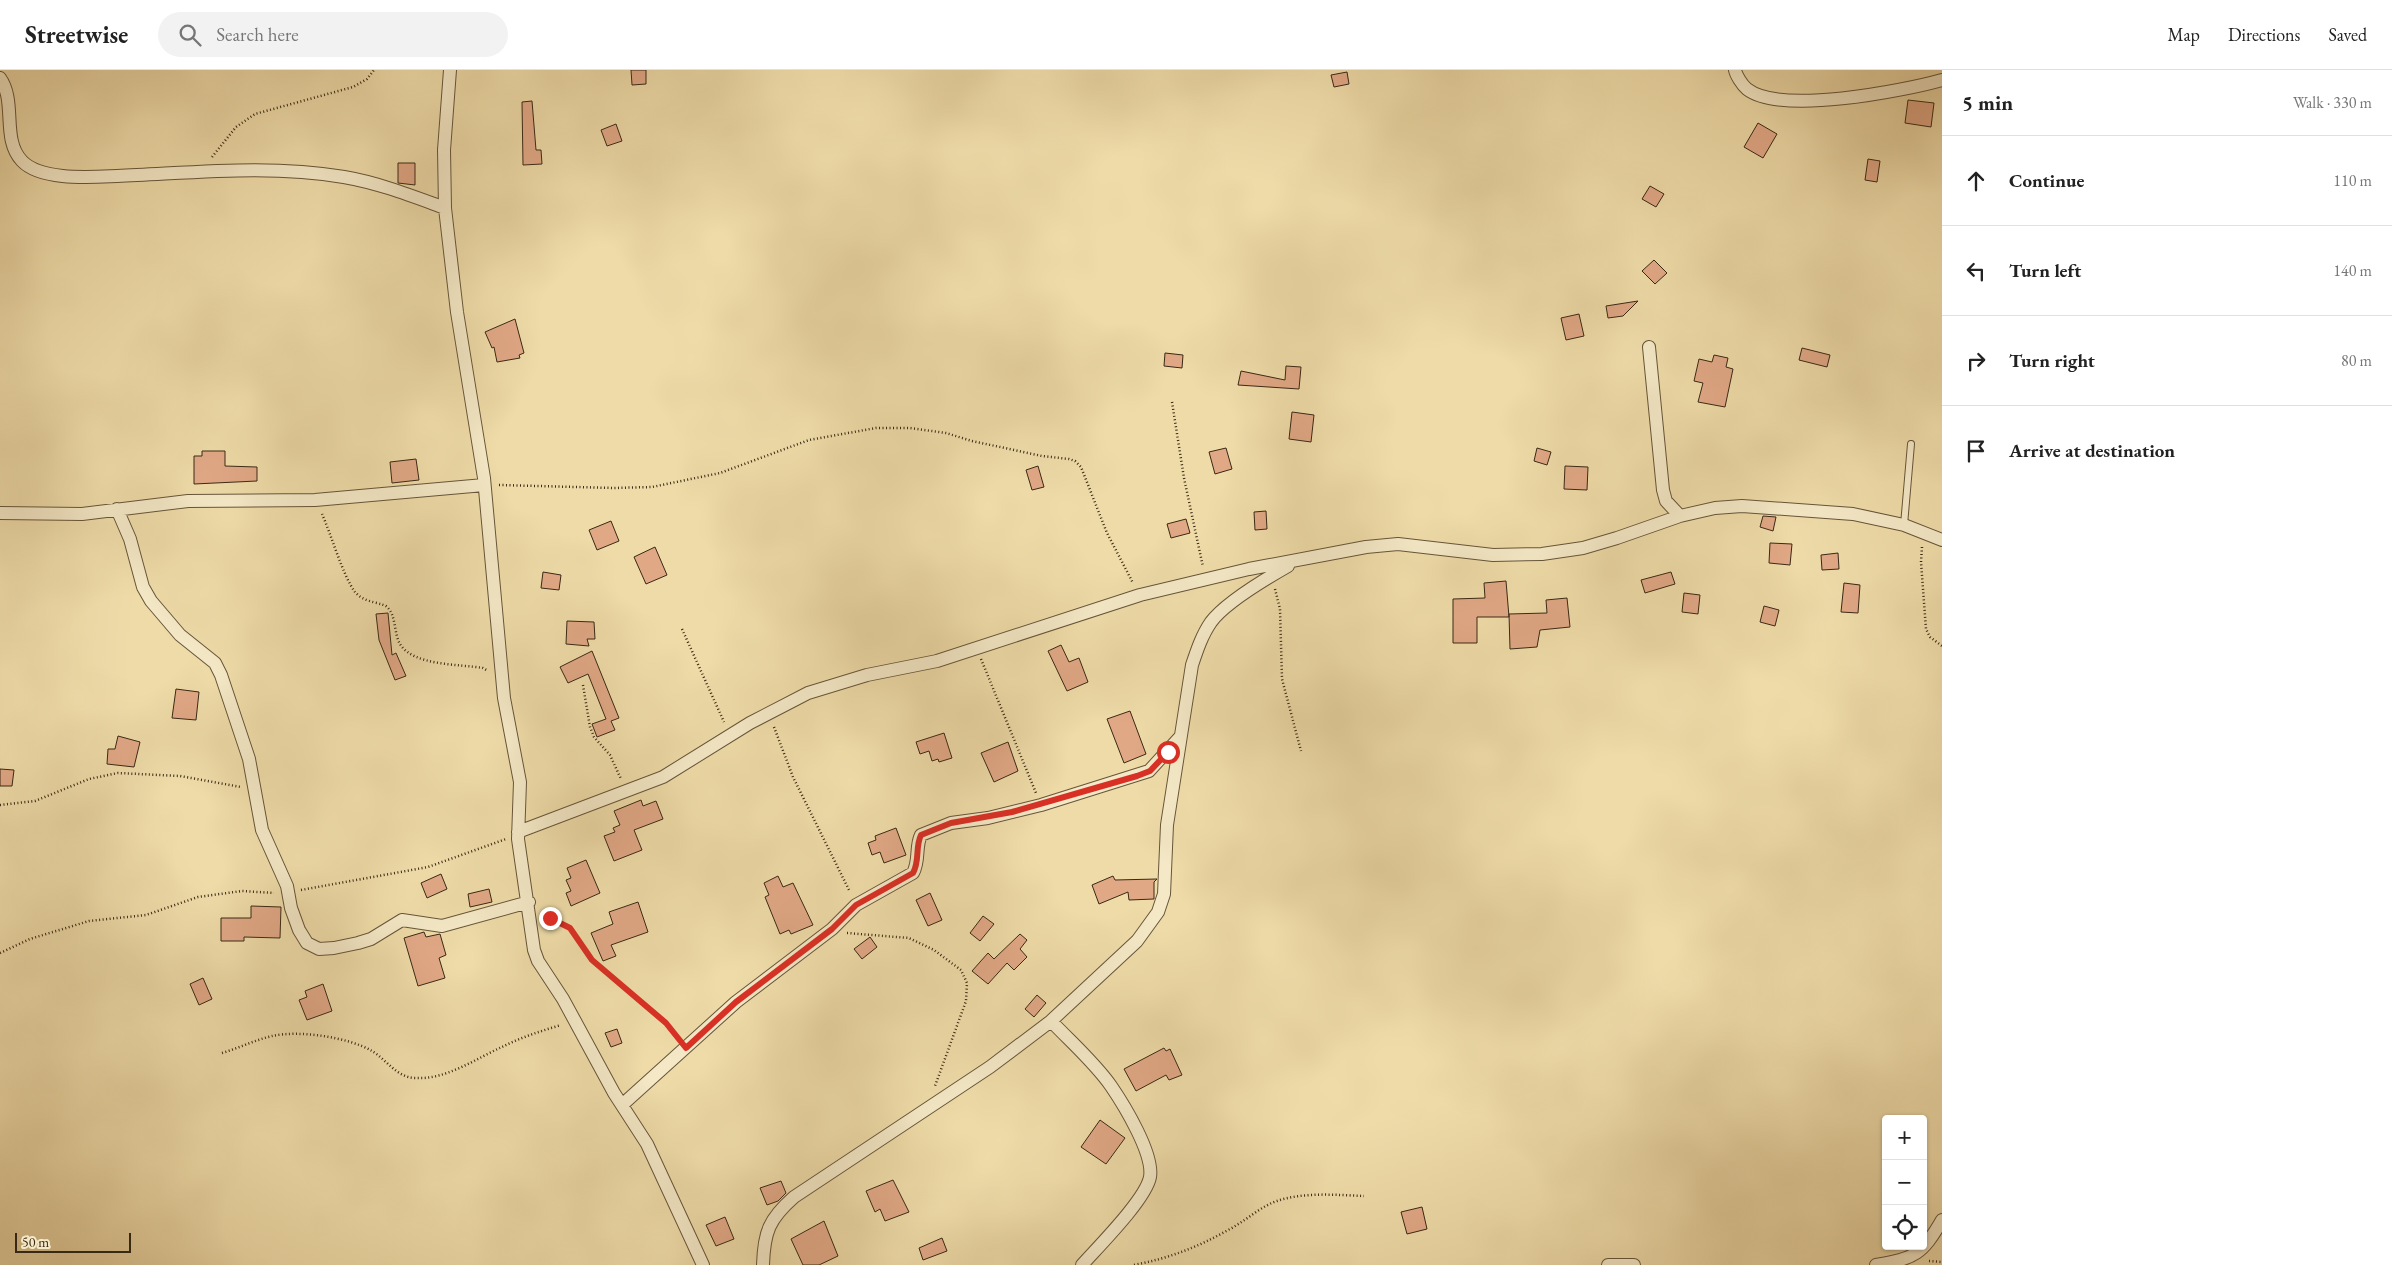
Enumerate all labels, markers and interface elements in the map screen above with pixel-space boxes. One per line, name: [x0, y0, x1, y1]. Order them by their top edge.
search box: [158, 12, 508, 57]
text: Streetwise: [25, 19, 128, 50]
icon: search: [176, 21, 204, 49]
text: Search here: [216, 22, 299, 47]
text: Map: [2168, 23, 2200, 46]
text: Directions: [2228, 23, 2300, 46]
text: Saved: [2328, 23, 2367, 46]
text: 5 min: [1962, 89, 2013, 116]
text: Walk · 330 m: [2293, 92, 2372, 113]
icon: ahead: [1962, 167, 1990, 195]
text: Continue: [2009, 168, 2084, 193]
text: 110 m: [2333, 170, 2372, 191]
icon: left: [1962, 257, 1990, 285]
text: Turn left: [2009, 258, 2081, 283]
text: 140 m: [2333, 260, 2372, 281]
icon: right: [1962, 347, 1990, 375]
text: Turn right: [2009, 348, 2095, 373]
text: 80 m: [2341, 350, 2372, 371]
icon: arrive: [1962, 437, 1990, 465]
text: Arrive at destination: [2009, 438, 2175, 463]
route start: [1157, 741, 1180, 764]
route end: [539, 907, 562, 930]
map controls: [1882, 1115, 1927, 1250]
button: +: [1882, 1115, 1927, 1160]
button: −: [1882, 1160, 1927, 1205]
button: locate: [1882, 1205, 1927, 1250]
scale bar: [15, 1230, 131, 1253]
text: 50 m: [22, 1233, 49, 1251]

